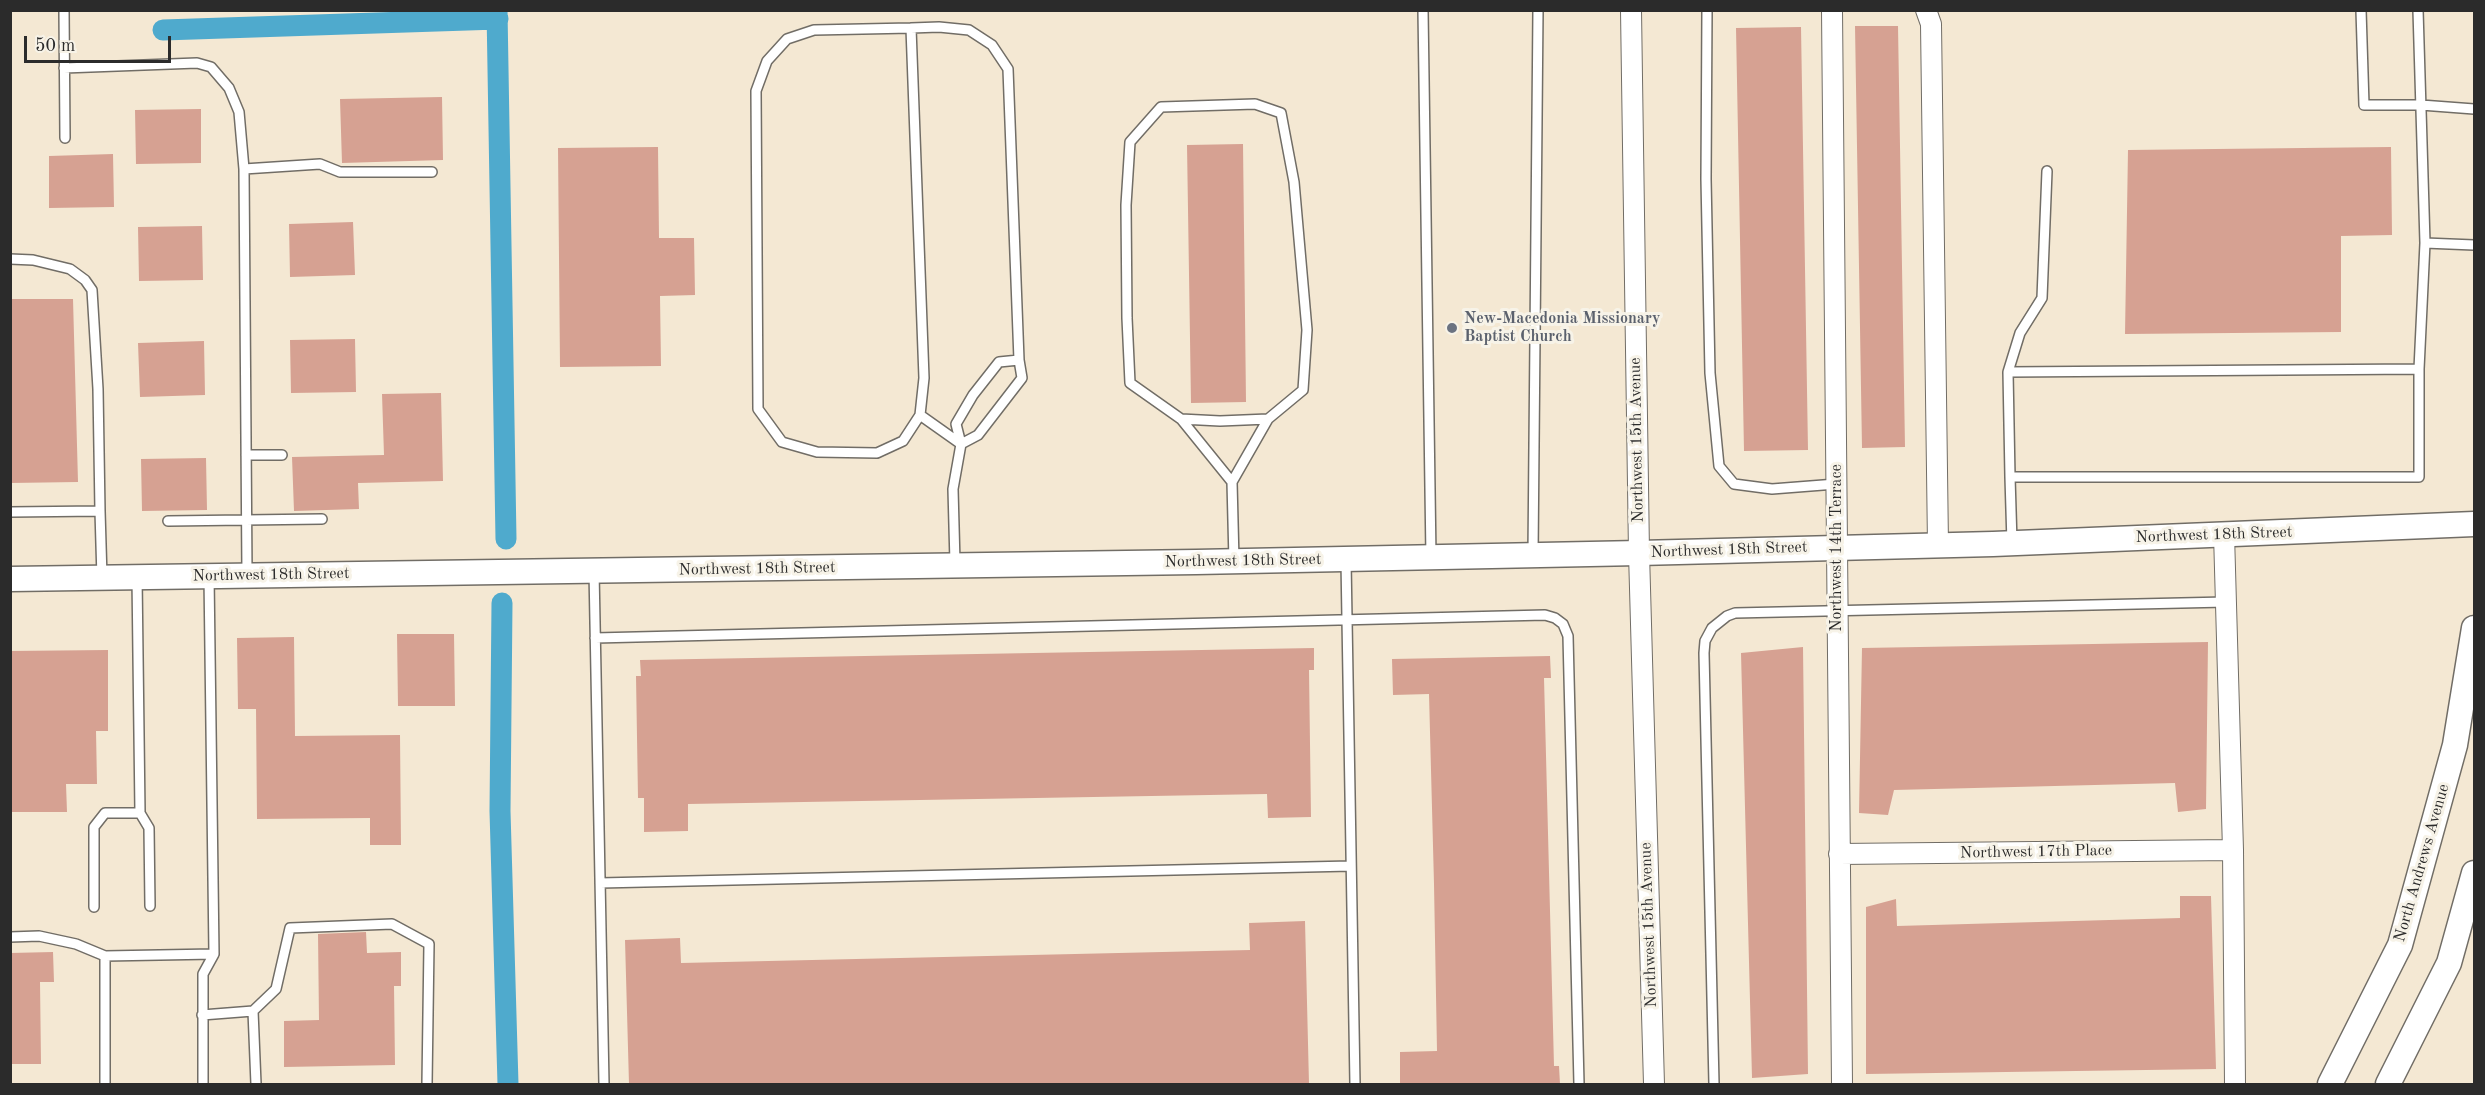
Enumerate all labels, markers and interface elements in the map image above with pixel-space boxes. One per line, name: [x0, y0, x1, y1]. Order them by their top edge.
scale bar: [27, 24, 174, 62]
text: 50 m: [35, 37, 75, 55]
place label: New-Macedonia Missionary Baptist Church: [1464, 309, 1660, 347]
marker: New-Macedonia Missionary Baptist Church: [1445, 321, 1459, 335]
street label: Northwest 15th Avenue: [1626, 357, 1648, 523]
street label: Northwest 14th Terrace: [1827, 464, 1847, 632]
street label: Northwest 18th Street: [2135, 523, 2293, 547]
street label: Northwest 18th Street: [1650, 538, 1808, 562]
street label: Northwest 18th Street: [1164, 550, 1322, 572]
street label: Northwest 18th Street: [678, 558, 836, 580]
street label: Northwest 18th Street: [192, 564, 350, 586]
street label: North Andrews Avenue: [2390, 782, 2454, 944]
street label: Northwest 17th Place: [1960, 841, 2112, 863]
street label: Northwest 15th Avenue: [1637, 842, 1661, 1008]

